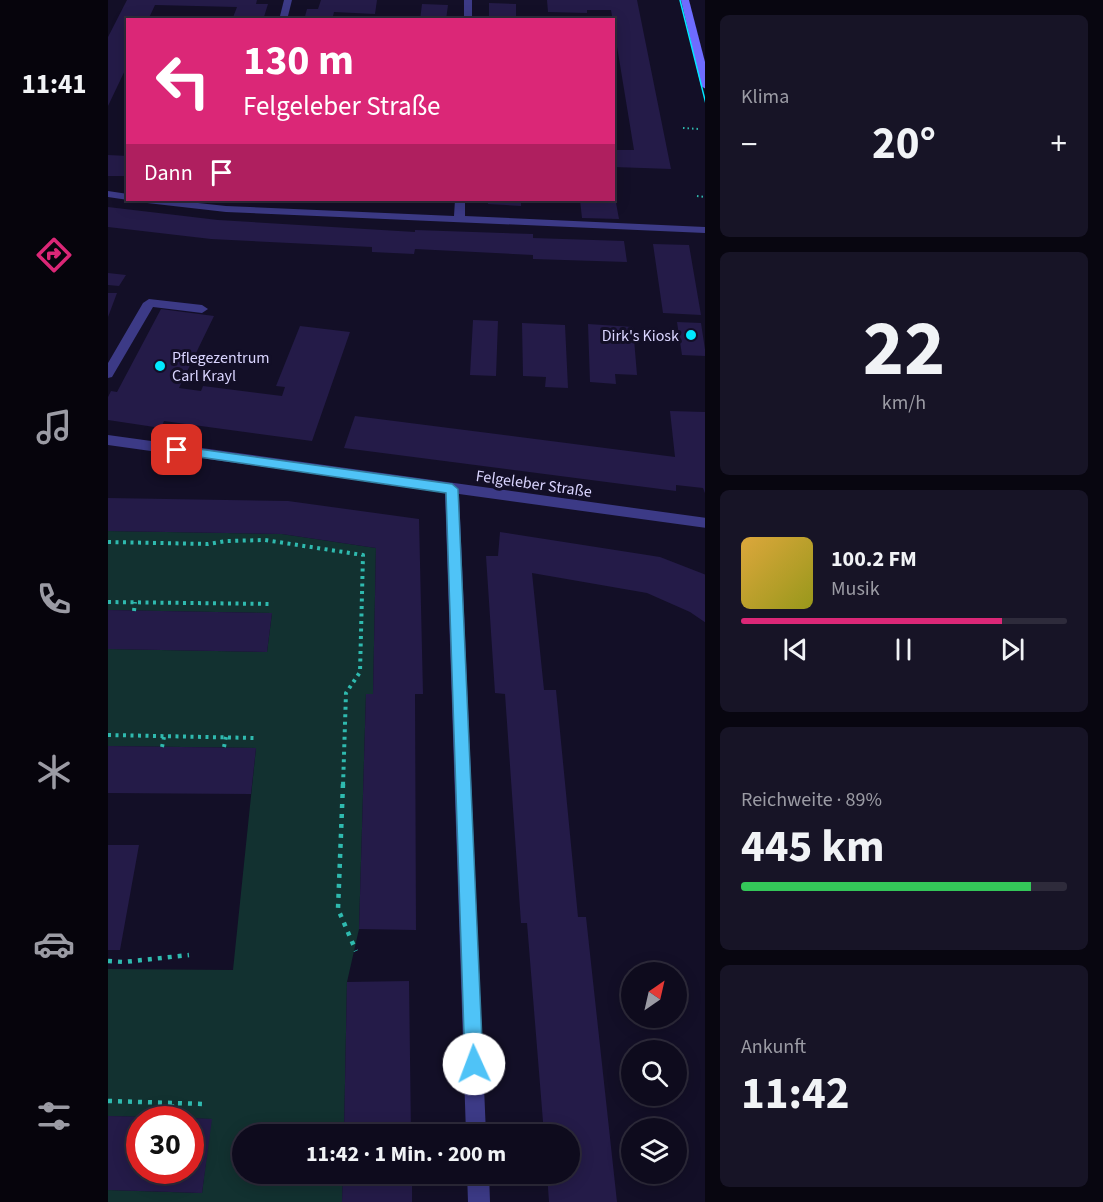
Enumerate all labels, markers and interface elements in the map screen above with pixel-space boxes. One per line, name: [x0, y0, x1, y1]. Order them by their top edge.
text: 130 m: [243, 31, 354, 91]
icon: left: [144, 42, 222, 120]
text: 11:41: [21, 65, 87, 104]
text: Klima: [741, 83, 789, 111]
text: Felgeleber Straße: [243, 87, 440, 126]
text: 20°: [872, 112, 936, 176]
text: −: [741, 121, 757, 168]
text: +: [1051, 121, 1067, 168]
icon: arrive: [205, 156, 238, 189]
text: Dann: [144, 157, 193, 189]
icon: directions: [33, 234, 75, 276]
text: 22: [863, 294, 945, 405]
place label: Dirk's Kiosk: [602, 325, 679, 347]
marker: Dirk's Kiosk: [684, 328, 698, 342]
place label: Pflegezentrum Carl Krayl: [172, 347, 270, 387]
marker: Pflegezentrum Carl Krayl: [153, 359, 167, 373]
text: km/h: [882, 389, 926, 417]
icon: music: [33, 406, 75, 448]
pin: [151, 424, 202, 475]
icon: arrive: [160, 433, 193, 466]
street label: Felgeleber Straße: [474, 465, 593, 503]
text: 100.2 FM: [831, 543, 917, 575]
text: Musik: [831, 575, 880, 603]
icon: phone: [33, 578, 75, 620]
icon: previous: [779, 633, 812, 666]
icon: pause: [887, 633, 920, 666]
icon: next: [996, 633, 1029, 666]
icon: climate: [33, 751, 75, 793]
text: Reichweite · 89%: [741, 786, 882, 814]
text: 445 km: [741, 815, 885, 879]
icon: car: [33, 923, 75, 965]
north arrow: [621, 962, 687, 1028]
map controls: [621, 962, 687, 1184]
position arrow: [442, 1032, 506, 1096]
text: Ankunft: [741, 1033, 806, 1061]
button: search: [621, 1040, 687, 1106]
text: 11:42: [741, 1062, 850, 1126]
icon: filters: [33, 1095, 75, 1137]
speed limit sign: 30: [126, 1106, 204, 1184]
button: layers: [621, 1118, 687, 1184]
text: 11:42 · 1 Min. · 200 m: [306, 1138, 506, 1170]

